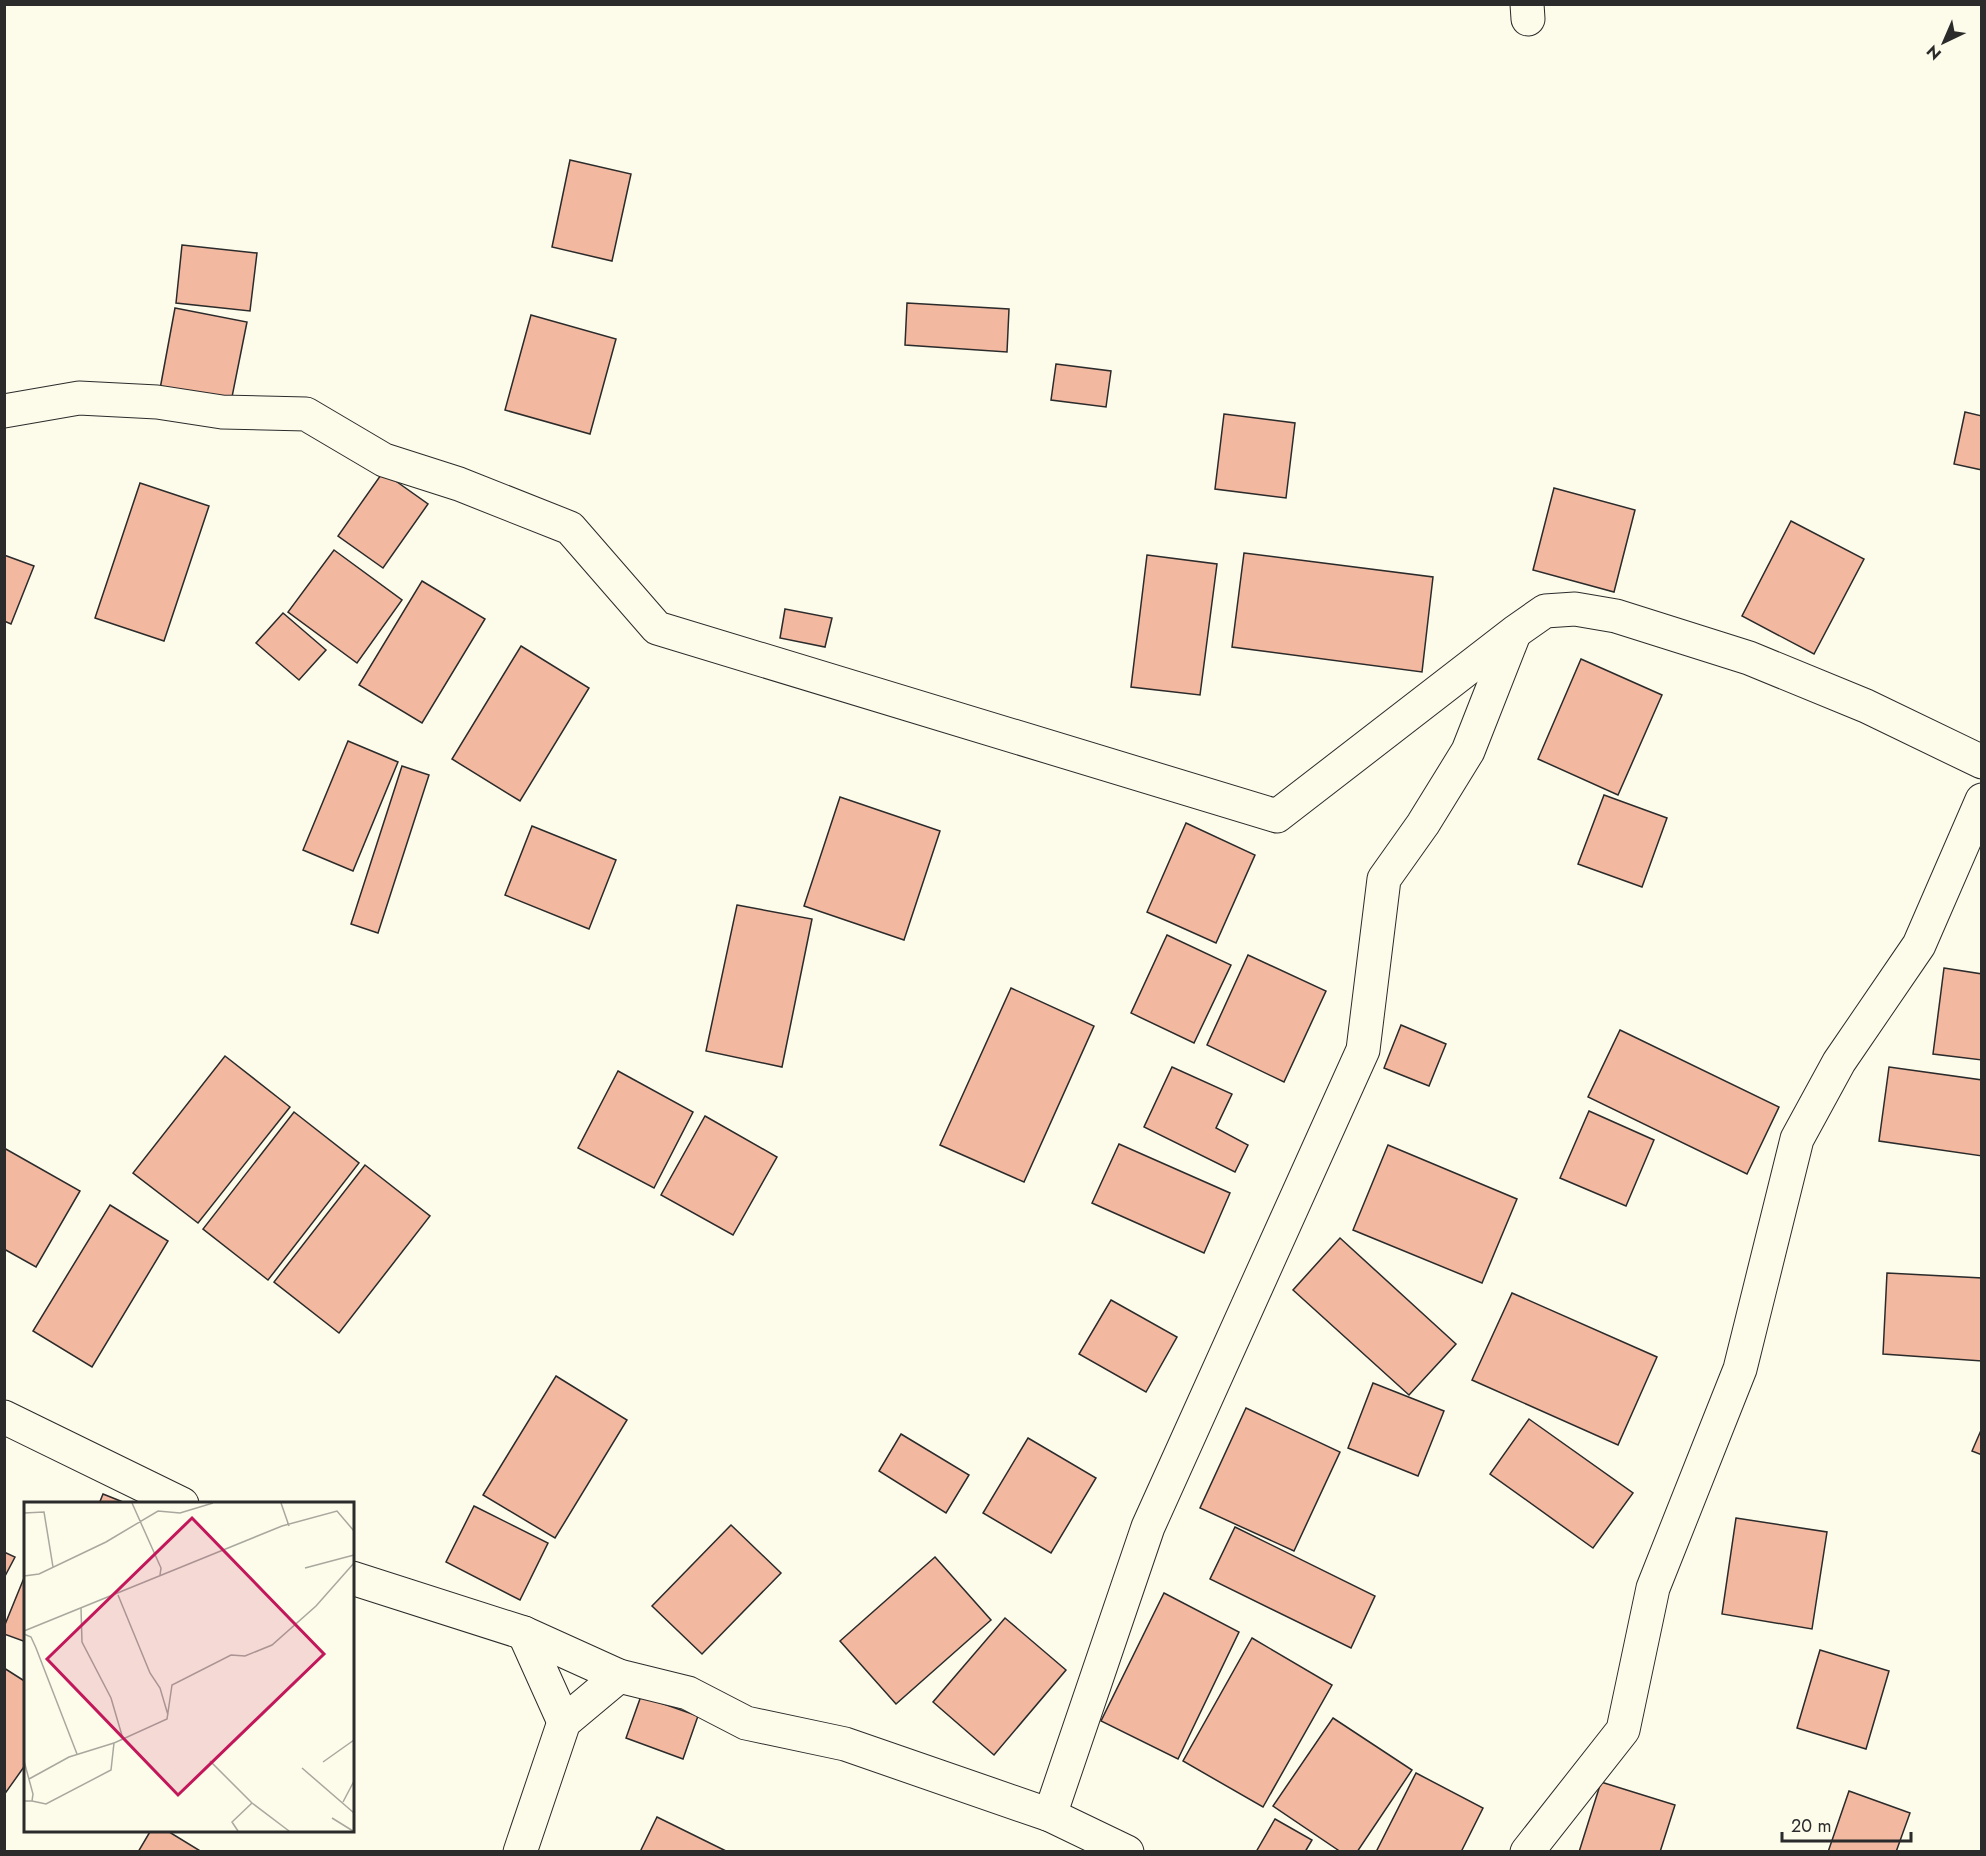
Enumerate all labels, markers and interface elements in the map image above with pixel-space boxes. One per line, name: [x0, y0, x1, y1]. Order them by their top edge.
north arrow: [1914, 12, 1974, 72]
text: N: [1921, 40, 1946, 65]
inset map: [24, 1502, 354, 1832]
scale bar: [1782, 1805, 1911, 1843]
text: 20 m: [1791, 1813, 1831, 1839]

